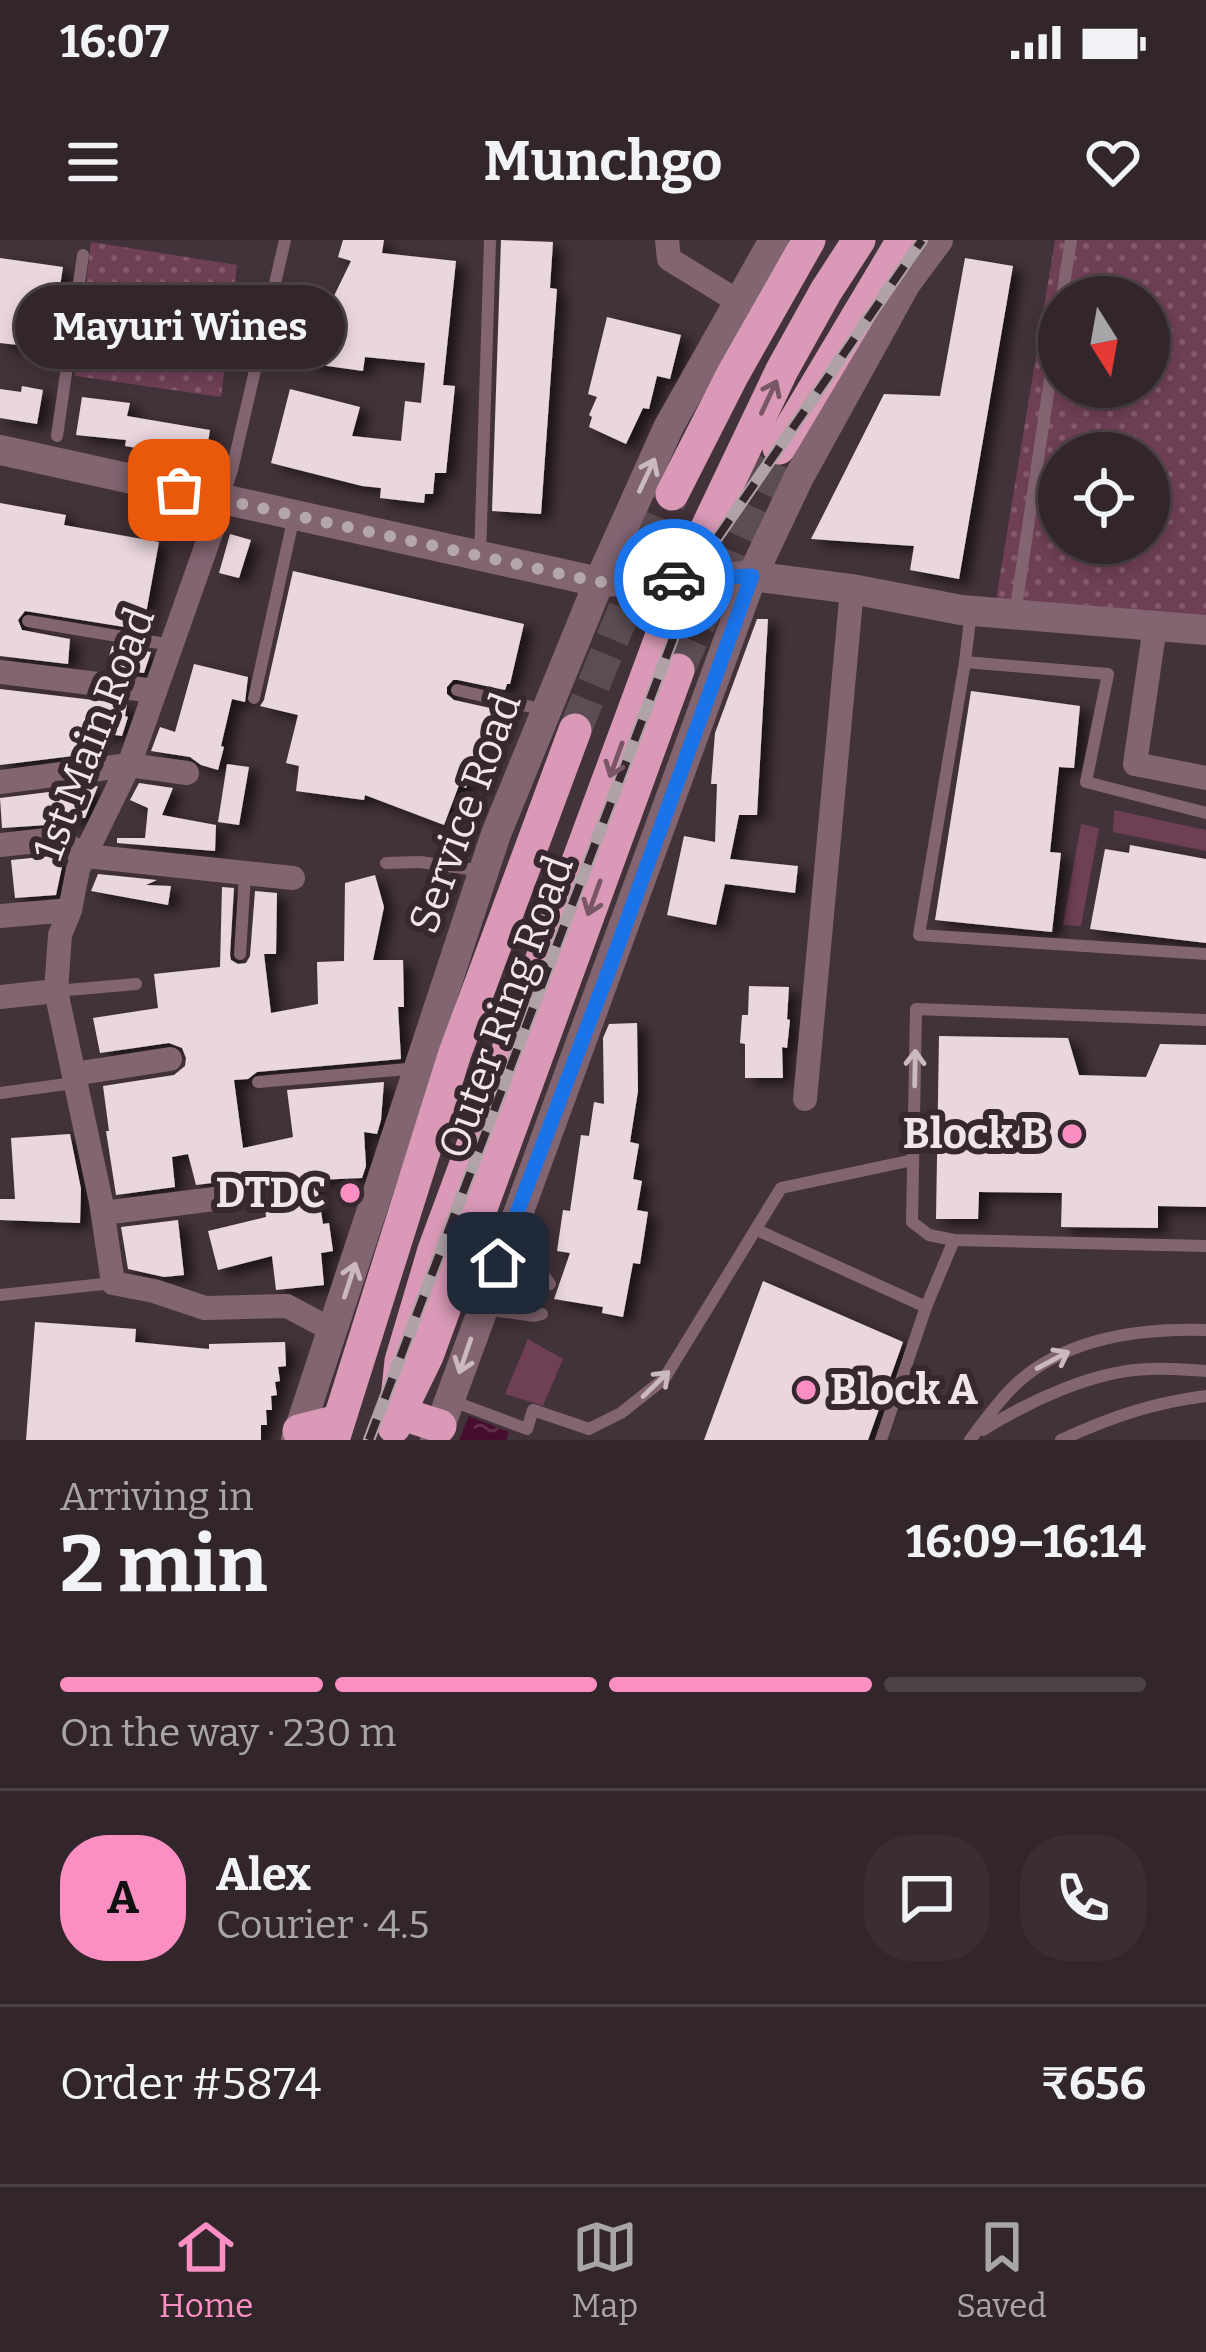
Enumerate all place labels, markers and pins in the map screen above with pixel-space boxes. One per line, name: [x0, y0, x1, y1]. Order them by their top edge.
callout: Mayuri Wines: [14, 286, 344, 370]
pin: [128, 439, 230, 541]
place label: Block B: [903, 1109, 1048, 1159]
marker: Block B: [1059, 1121, 1085, 1147]
place label: DTDC: [216, 1168, 326, 1218]
marker: DTDC: [337, 1180, 363, 1206]
pin: [447, 1212, 549, 1314]
place label: Block A: [830, 1365, 978, 1415]
marker: Block A: [793, 1377, 819, 1403]

